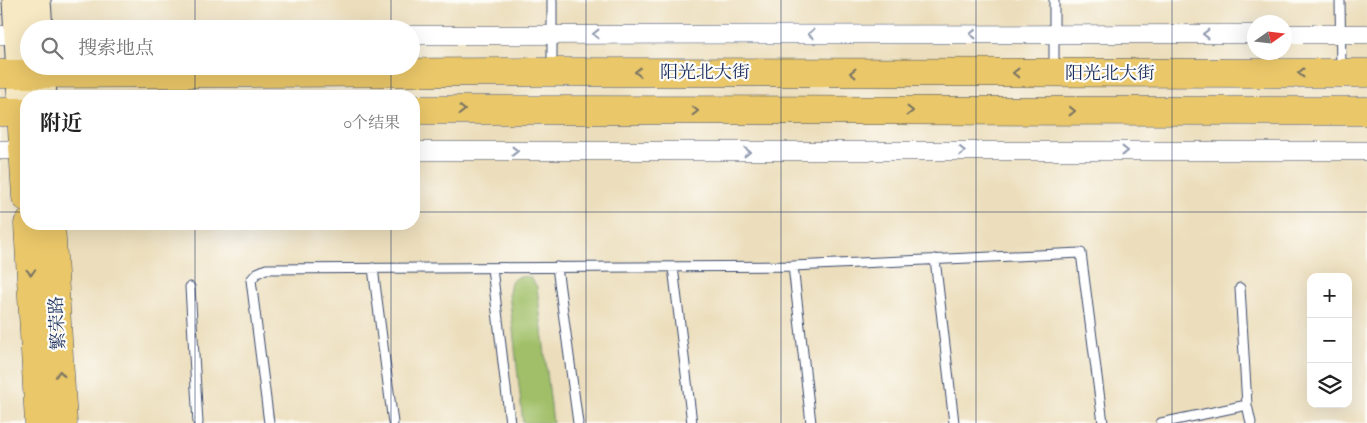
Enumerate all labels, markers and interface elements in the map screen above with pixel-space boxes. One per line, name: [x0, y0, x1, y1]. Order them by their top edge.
north arrow: [1247, 15, 1292, 60]
search box: [20, 20, 420, 75]
one-way arrow: [592, 29, 600, 39]
one-way arrow: [807, 29, 814, 39]
one-way arrow: [969, 29, 977, 39]
one-way arrow: [1202, 29, 1210, 39]
icon: search: [38, 34, 66, 62]
text: 搜索地点: [78, 36, 154, 63]
street label: 阳光北大街: [660, 61, 750, 87]
street label: 阳光北大街: [1065, 62, 1155, 88]
one-way arrow: [634, 67, 642, 77]
one-way arrow: [849, 68, 857, 78]
one-way arrow: [1012, 68, 1020, 78]
one-way arrow: [1297, 68, 1304, 78]
one-way arrow: [459, 105, 467, 115]
one-way arrow: [692, 106, 699, 116]
one-way arrow: [906, 106, 914, 116]
one-way arrow: [1069, 106, 1077, 116]
text: 附近: [40, 110, 82, 140]
text: 0个结果: [344, 113, 400, 136]
one-way arrow: [512, 146, 519, 156]
one-way arrow: [959, 146, 967, 156]
one-way arrow: [1122, 146, 1129, 156]
one-way arrow: [744, 147, 752, 157]
one-way arrow: [25, 269, 36, 277]
map controls: [1307, 273, 1352, 408]
button: +: [1307, 273, 1352, 318]
street label: 繁荣路: [45, 295, 73, 351]
button: −: [1307, 318, 1352, 363]
button: layers: [1307, 363, 1352, 408]
one-way arrow: [55, 370, 66, 378]

